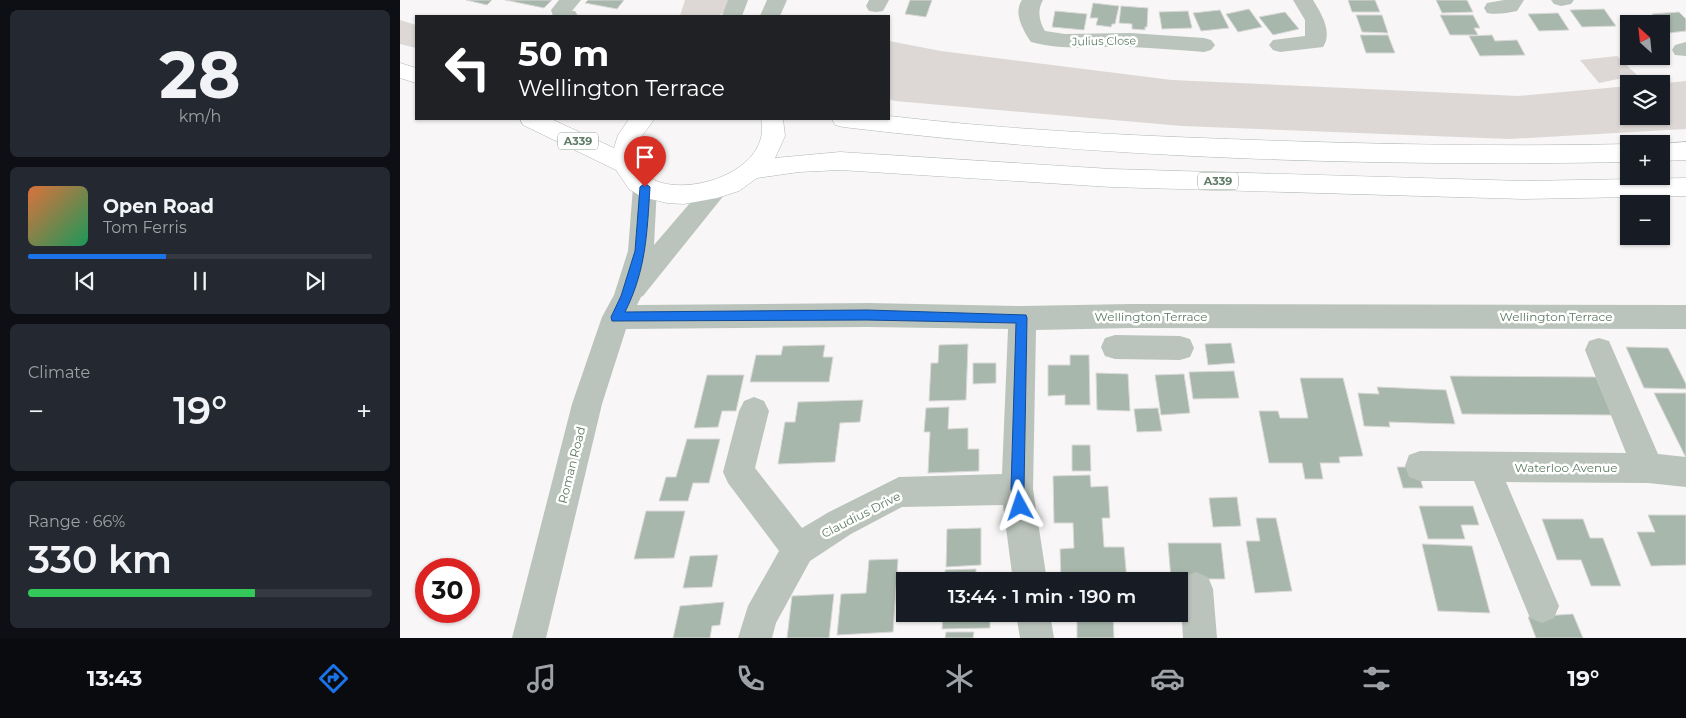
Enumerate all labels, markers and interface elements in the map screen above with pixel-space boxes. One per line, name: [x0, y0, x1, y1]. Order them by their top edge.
north arrow: [1620, 15, 1670, 65]
map controls: [1620, 15, 1670, 245]
text: 50 m: [518, 32, 609, 75]
street label: Julius Close: [1071, 33, 1137, 49]
text: 28: [159, 35, 241, 114]
icon: left: [435, 35, 500, 100]
text: Wellington Terrace: [518, 75, 725, 102]
button: layers: [1620, 75, 1670, 125]
text: km/h: [179, 107, 221, 126]
road number: A339: [558, 132, 598, 150]
button: +: [1620, 135, 1670, 185]
pin: [624, 136, 666, 187]
icon: arrive: [631, 143, 659, 171]
road number: A339: [1198, 172, 1238, 190]
text: Open Road: [103, 195, 214, 218]
button: −: [1620, 195, 1670, 245]
text: Tom Ferris: [103, 218, 187, 237]
icon: previous: [71, 267, 99, 295]
icon: pause: [186, 267, 214, 295]
icon: next: [301, 267, 329, 295]
street label: Wellington Terrace: [1095, 309, 1207, 324]
street label: Wellington Terrace: [1500, 309, 1612, 324]
text: Climate: [28, 363, 90, 382]
text: 19°: [173, 387, 227, 434]
text: −: [28, 394, 44, 428]
text: +: [356, 394, 372, 428]
street label: Roman Road: [555, 425, 588, 505]
street label: Waterloo Avenue: [1514, 460, 1618, 475]
position arrow: [993, 479, 1045, 531]
street label: Claudius Drive: [819, 488, 903, 541]
text: Range · 66%: [28, 512, 125, 531]
text: 330 km: [28, 536, 172, 583]
speed limit sign: 30: [415, 558, 480, 623]
text: 13:44 · 1 min · 190 m: [948, 585, 1136, 608]
icon: directions: [316, 661, 351, 696]
icon: music: [524, 661, 559, 696]
icon: phone: [733, 661, 768, 696]
icon: climate: [942, 661, 977, 696]
icon: car: [1150, 661, 1185, 696]
icon: filters: [1359, 661, 1394, 696]
text: 13:43: [87, 665, 142, 692]
text: 19°: [1567, 665, 1599, 692]

